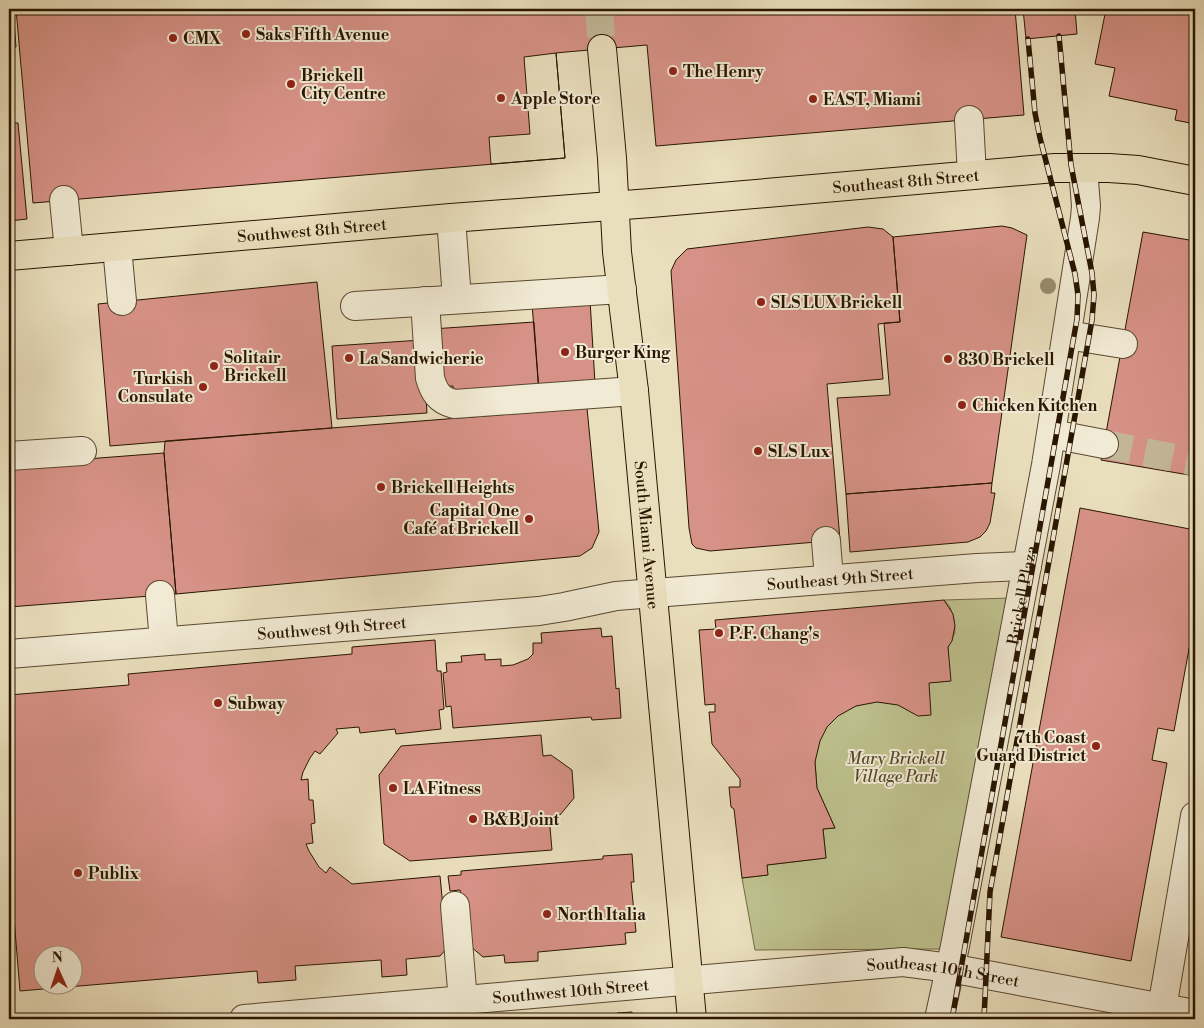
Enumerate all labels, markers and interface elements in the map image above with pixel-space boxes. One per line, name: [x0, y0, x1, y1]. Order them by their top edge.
place label: Saks Fifth Avenue: [256, 25, 390, 45]
marker: Saks Fifth Avenue: [240, 28, 252, 40]
place label: CMX: [183, 29, 221, 49]
marker: CMX: [167, 32, 179, 44]
place label: The Henry: [683, 62, 765, 82]
marker: The Henry: [667, 65, 679, 77]
place label: Brickell City Centre: [301, 66, 386, 104]
marker: Brickell City Centre: [285, 78, 297, 90]
place label: Apple Store: [510, 89, 601, 109]
place label: EAST, Miami: [823, 90, 921, 110]
marker: Apple Store: [495, 92, 507, 104]
marker: EAST, Miami: [807, 93, 819, 105]
street label: Southeast 8th Street: [832, 166, 980, 198]
street label: Southwest 8th Street: [236, 215, 388, 247]
place label: SLS LUX Brickell: [771, 293, 903, 313]
marker: SLS LUX Brickell: [755, 296, 767, 308]
place label: Burger King: [575, 343, 671, 363]
marker: Burger King: [559, 346, 571, 358]
place label: Solitair Brickell: [224, 348, 287, 386]
place label: La Sandwicherie: [359, 349, 484, 369]
place label: 830 Brickell: [958, 350, 1055, 370]
marker: La Sandwicherie: [343, 352, 355, 364]
marker: 830 Brickell: [942, 353, 954, 365]
marker: Solitair Brickell: [208, 360, 220, 372]
place label: Turkish Consulate: [118, 369, 193, 407]
marker: Turkish Consulate: [197, 381, 209, 393]
place label: Chicken Kitchen: [972, 396, 1098, 416]
marker: Chicken Kitchen: [956, 399, 968, 411]
place label: SLS Lux: [768, 442, 831, 462]
marker: SLS Lux: [752, 445, 764, 457]
street label: South Miami Avenue: [629, 460, 663, 610]
place label: Brickell Heights: [391, 478, 514, 498]
marker: Brickell Heights: [375, 481, 387, 493]
place label: Capital One Café at Brickell: [403, 501, 520, 539]
marker: Capital One Café at Brickell: [523, 513, 535, 525]
street label: Brickell Plaza: [1003, 543, 1042, 647]
street label: Southeast 9th Street: [766, 564, 915, 595]
street label: Southwest 9th Street: [257, 613, 408, 645]
place label: P.F. Chang's: [729, 624, 819, 644]
marker: P.F. Chang's: [713, 627, 725, 639]
place label: Subway: [228, 694, 286, 714]
marker: Subway: [212, 697, 224, 709]
place label: 7th Coast Guard District: [976, 728, 1086, 766]
marker: 7th Coast Guard District: [1090, 740, 1102, 752]
park label: Mary Brickell Village Park: [847, 749, 946, 787]
place label: LA Fitness: [403, 779, 481, 799]
marker: LA Fitness: [387, 782, 399, 794]
place label: B&B Joint: [483, 810, 559, 830]
marker: B&B Joint: [467, 813, 479, 825]
place label: Publix: [88, 864, 140, 884]
marker: Publix: [72, 867, 84, 879]
place label: North Italia: [557, 905, 646, 925]
marker: North Italia: [541, 908, 553, 920]
north arrow: [32, 946, 82, 996]
text: N: [51, 949, 63, 967]
street label: Southeast 10th Street: [866, 953, 1021, 992]
street label: Southwest 10th Street: [492, 975, 650, 1008]

